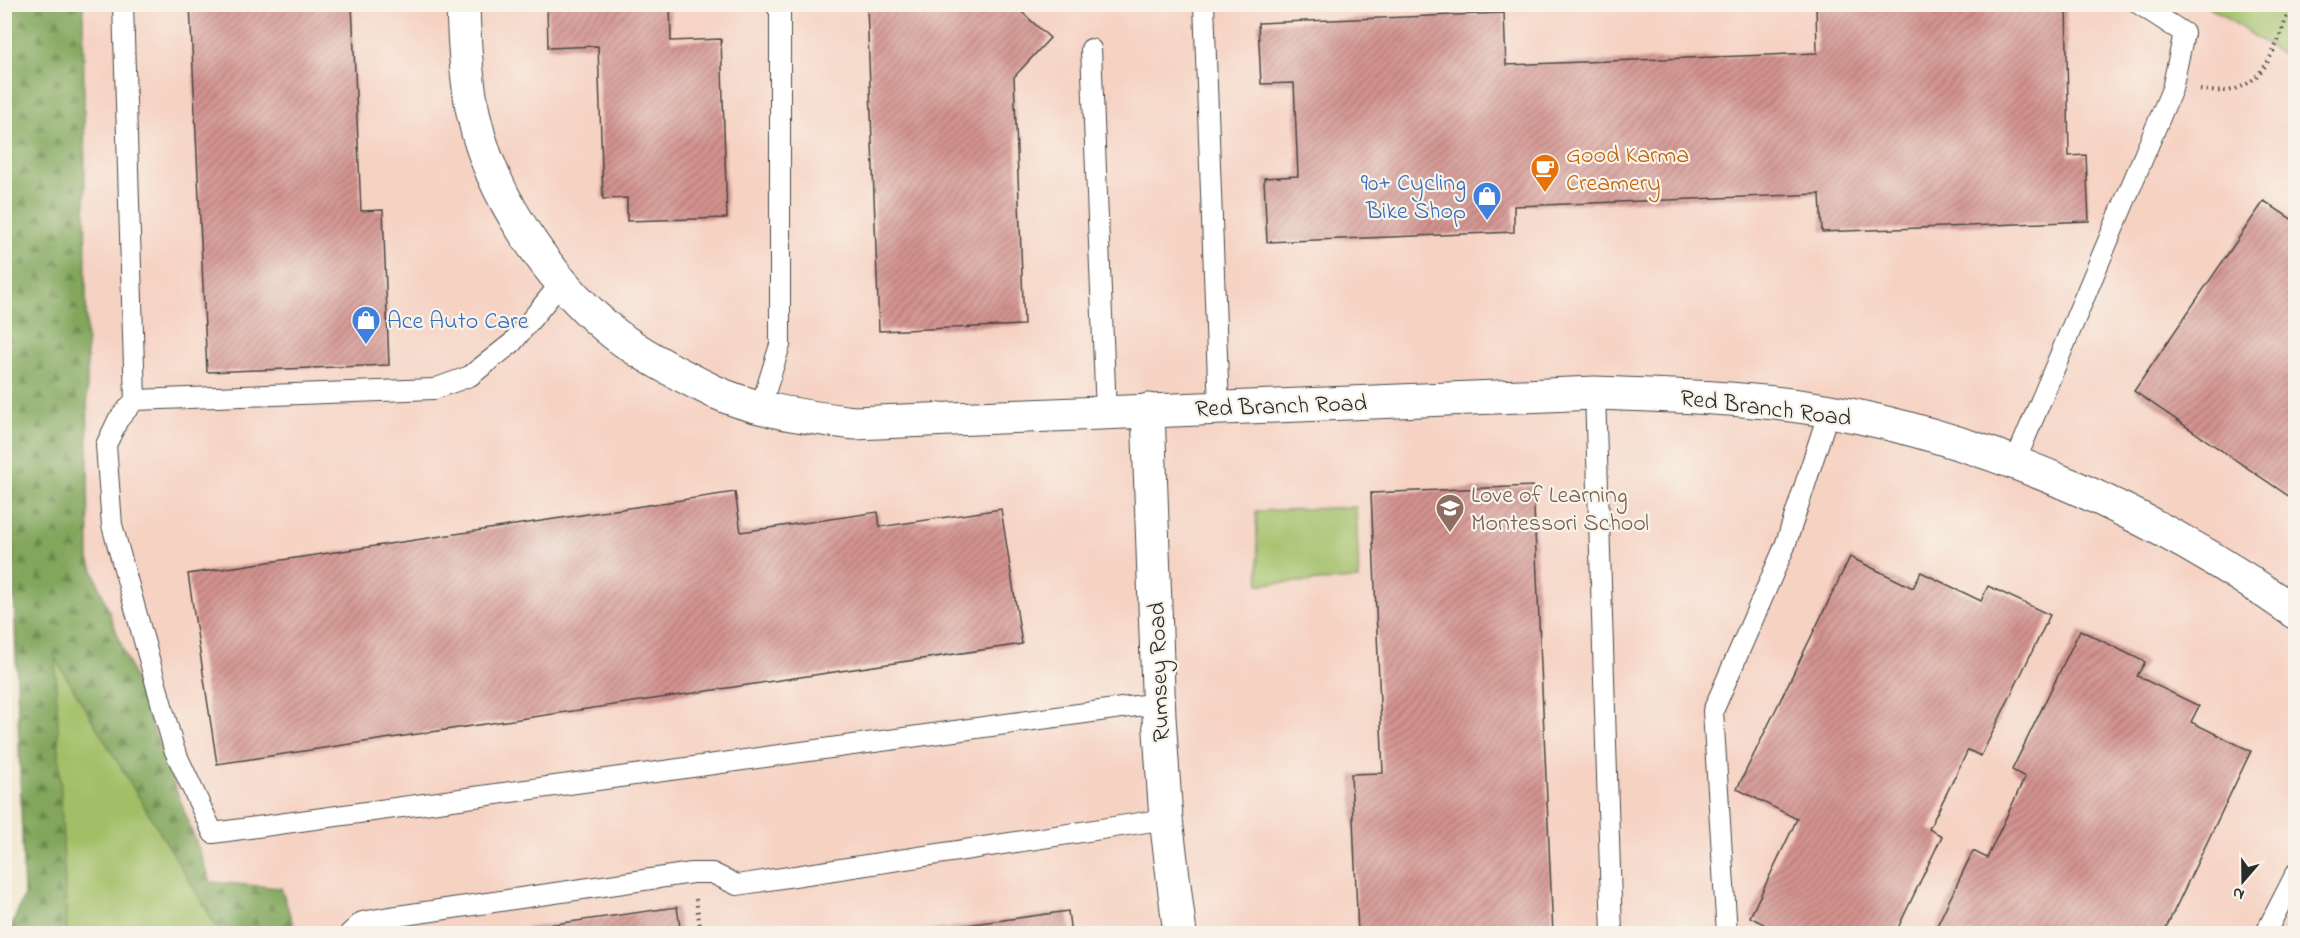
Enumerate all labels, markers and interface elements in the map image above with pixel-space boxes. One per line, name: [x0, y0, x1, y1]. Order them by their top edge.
place label: Good Karma Creamery: [1566, 139, 1689, 203]
cafe icon: Good Karma Creamery: [1529, 152, 1561, 194]
place label: 90+ Cycling Bike Shop: [1361, 167, 1466, 230]
shop icon: 90+ Cycling Bike Shop: [1471, 180, 1503, 222]
shop icon: Ace Auto Care: [350, 304, 382, 346]
place label: Ace Auto Care: [387, 305, 529, 340]
street label: Red Branch Road: [1678, 382, 1854, 437]
street label: Red Branch Road: [1194, 387, 1368, 428]
place label: Love of Learning Montessori School: [1471, 479, 1649, 542]
school or university icon: Love of Learning Montessori School: [1434, 492, 1466, 534]
street label: Rumsey Road: [1141, 601, 1181, 743]
north arrow: [2213, 851, 2273, 911]
text: N: [2229, 880, 2248, 906]

